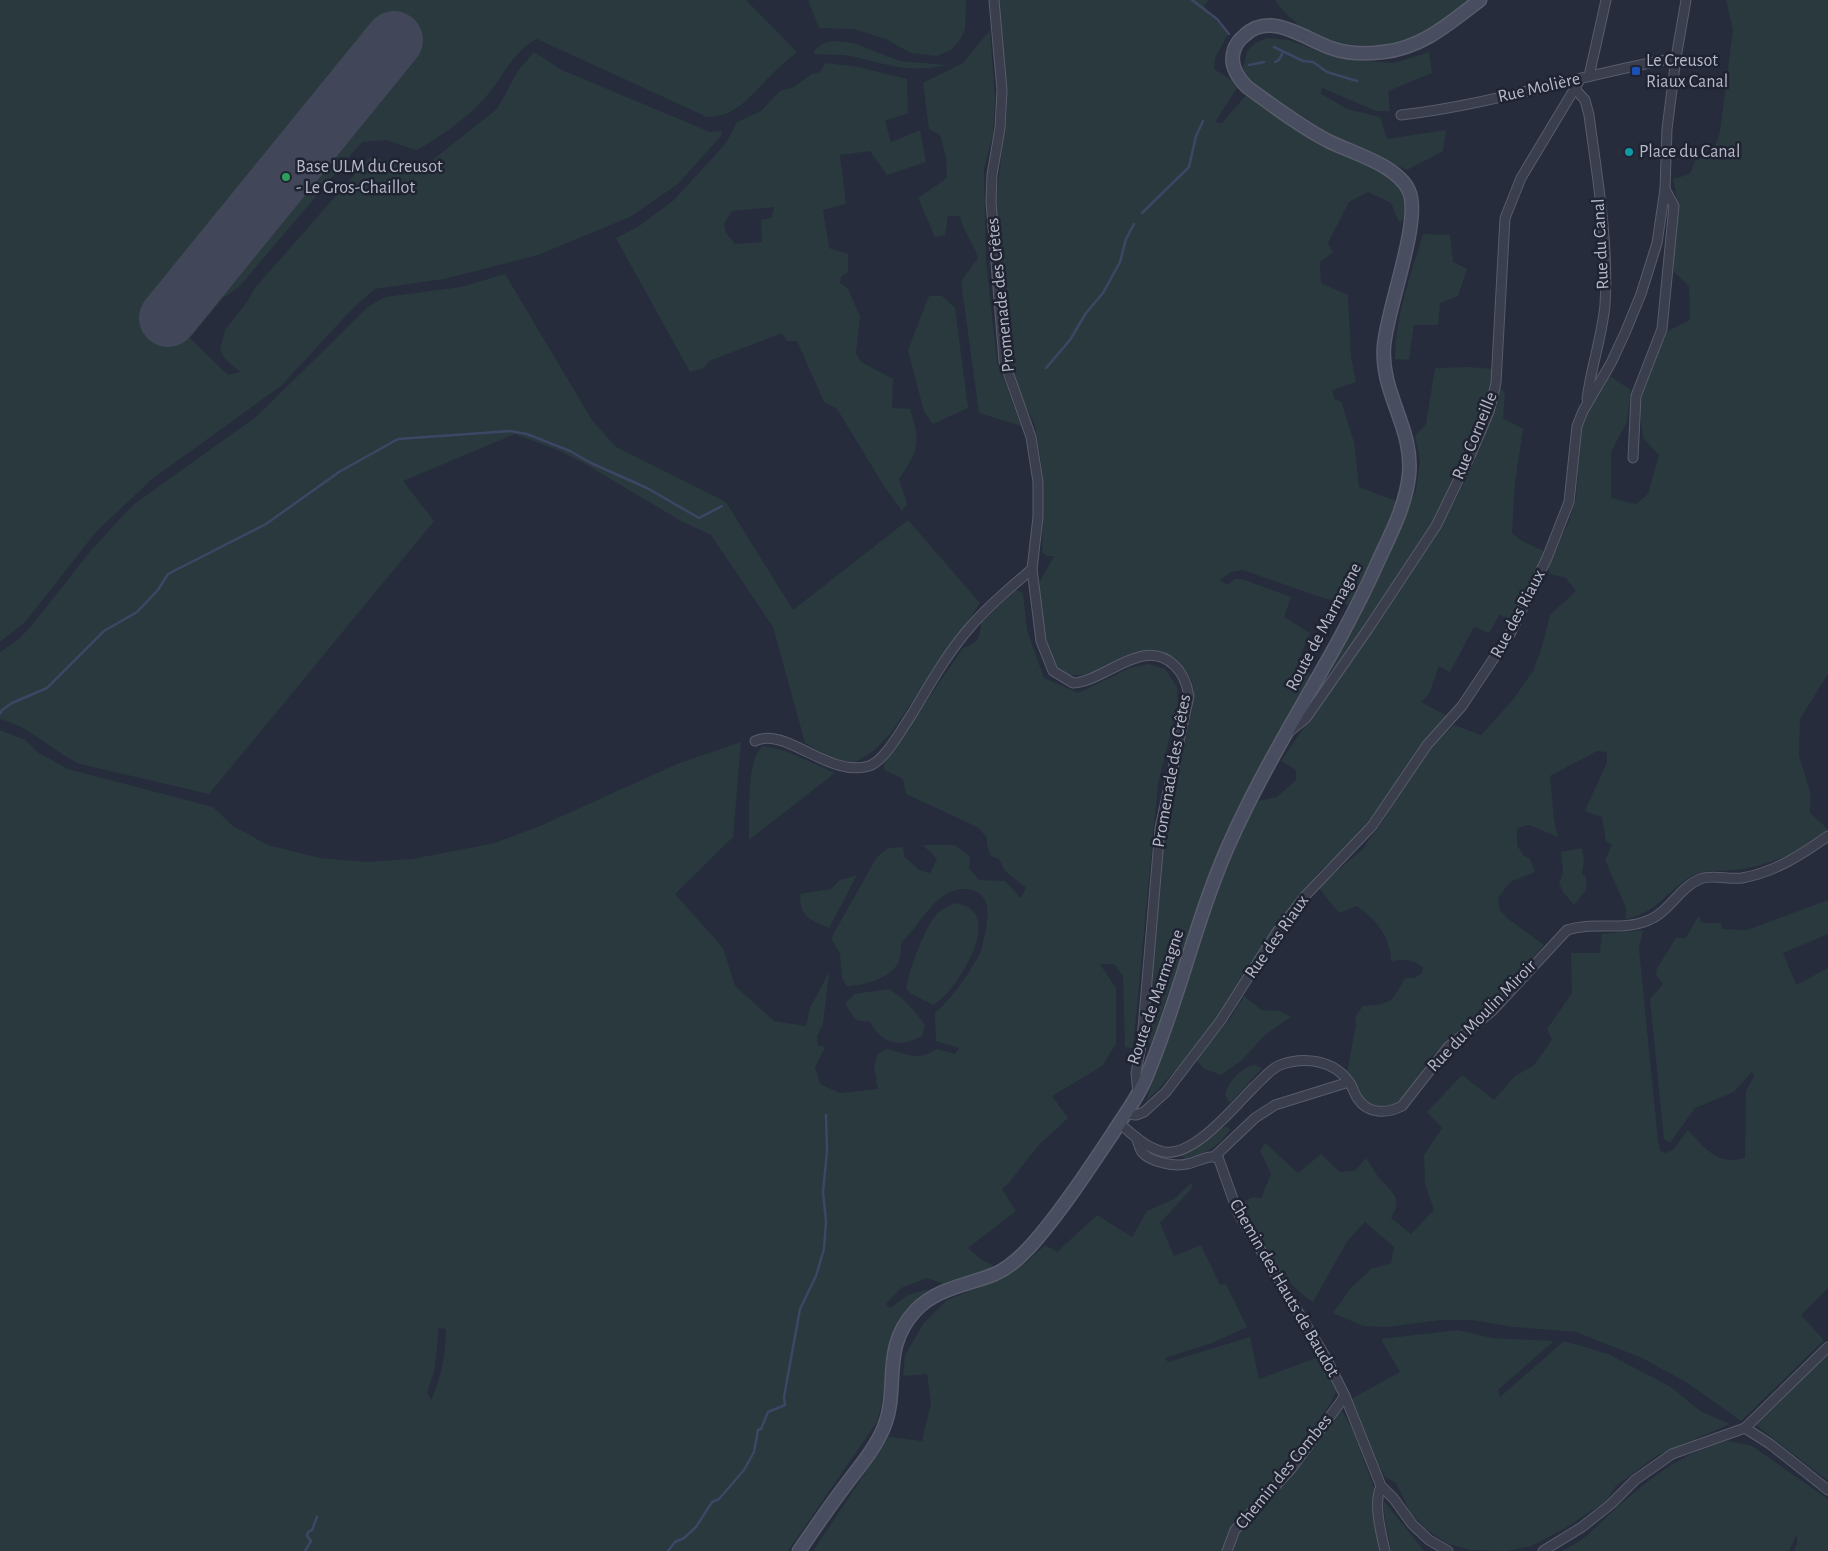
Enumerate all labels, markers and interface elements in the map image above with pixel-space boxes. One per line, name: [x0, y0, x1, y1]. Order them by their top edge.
place label: Le Creusot Riaux Canal: [1646, 52, 1728, 91]
marker: Le Creusot Riaux Canal: [1630, 65, 1642, 77]
street label: Rue Molière: [1496, 70, 1582, 106]
place label: Place du Canal: [1639, 143, 1740, 161]
marker: Place du Canal: [1623, 146, 1635, 158]
place label: Base ULM du Creusot - Le Gros-Chaillot: [296, 158, 443, 197]
marker: Base ULM du Creusot - Le Gros-Chaillot: [280, 171, 292, 183]
street label: Rue du Canal: [1590, 198, 1612, 290]
street label: Promenade des Crêtes: [984, 217, 1018, 373]
street label: Rue Corneille: [1449, 390, 1501, 482]
street label: Route de Marmagne: [1283, 560, 1365, 694]
street label: Rue des Riaux: [1487, 567, 1549, 661]
street label: Promenade des Crêtes: [1150, 693, 1194, 849]
street label: Rue des Riaux: [1242, 892, 1312, 982]
street label: Route de Marmagne: [1124, 927, 1188, 1067]
street label: Rue du Moulin Miroir: [1424, 956, 1540, 1075]
street label: Chemin des Hauts de Baudot: [1226, 1196, 1342, 1380]
street label: Chemin des Combes: [1232, 1411, 1336, 1533]

